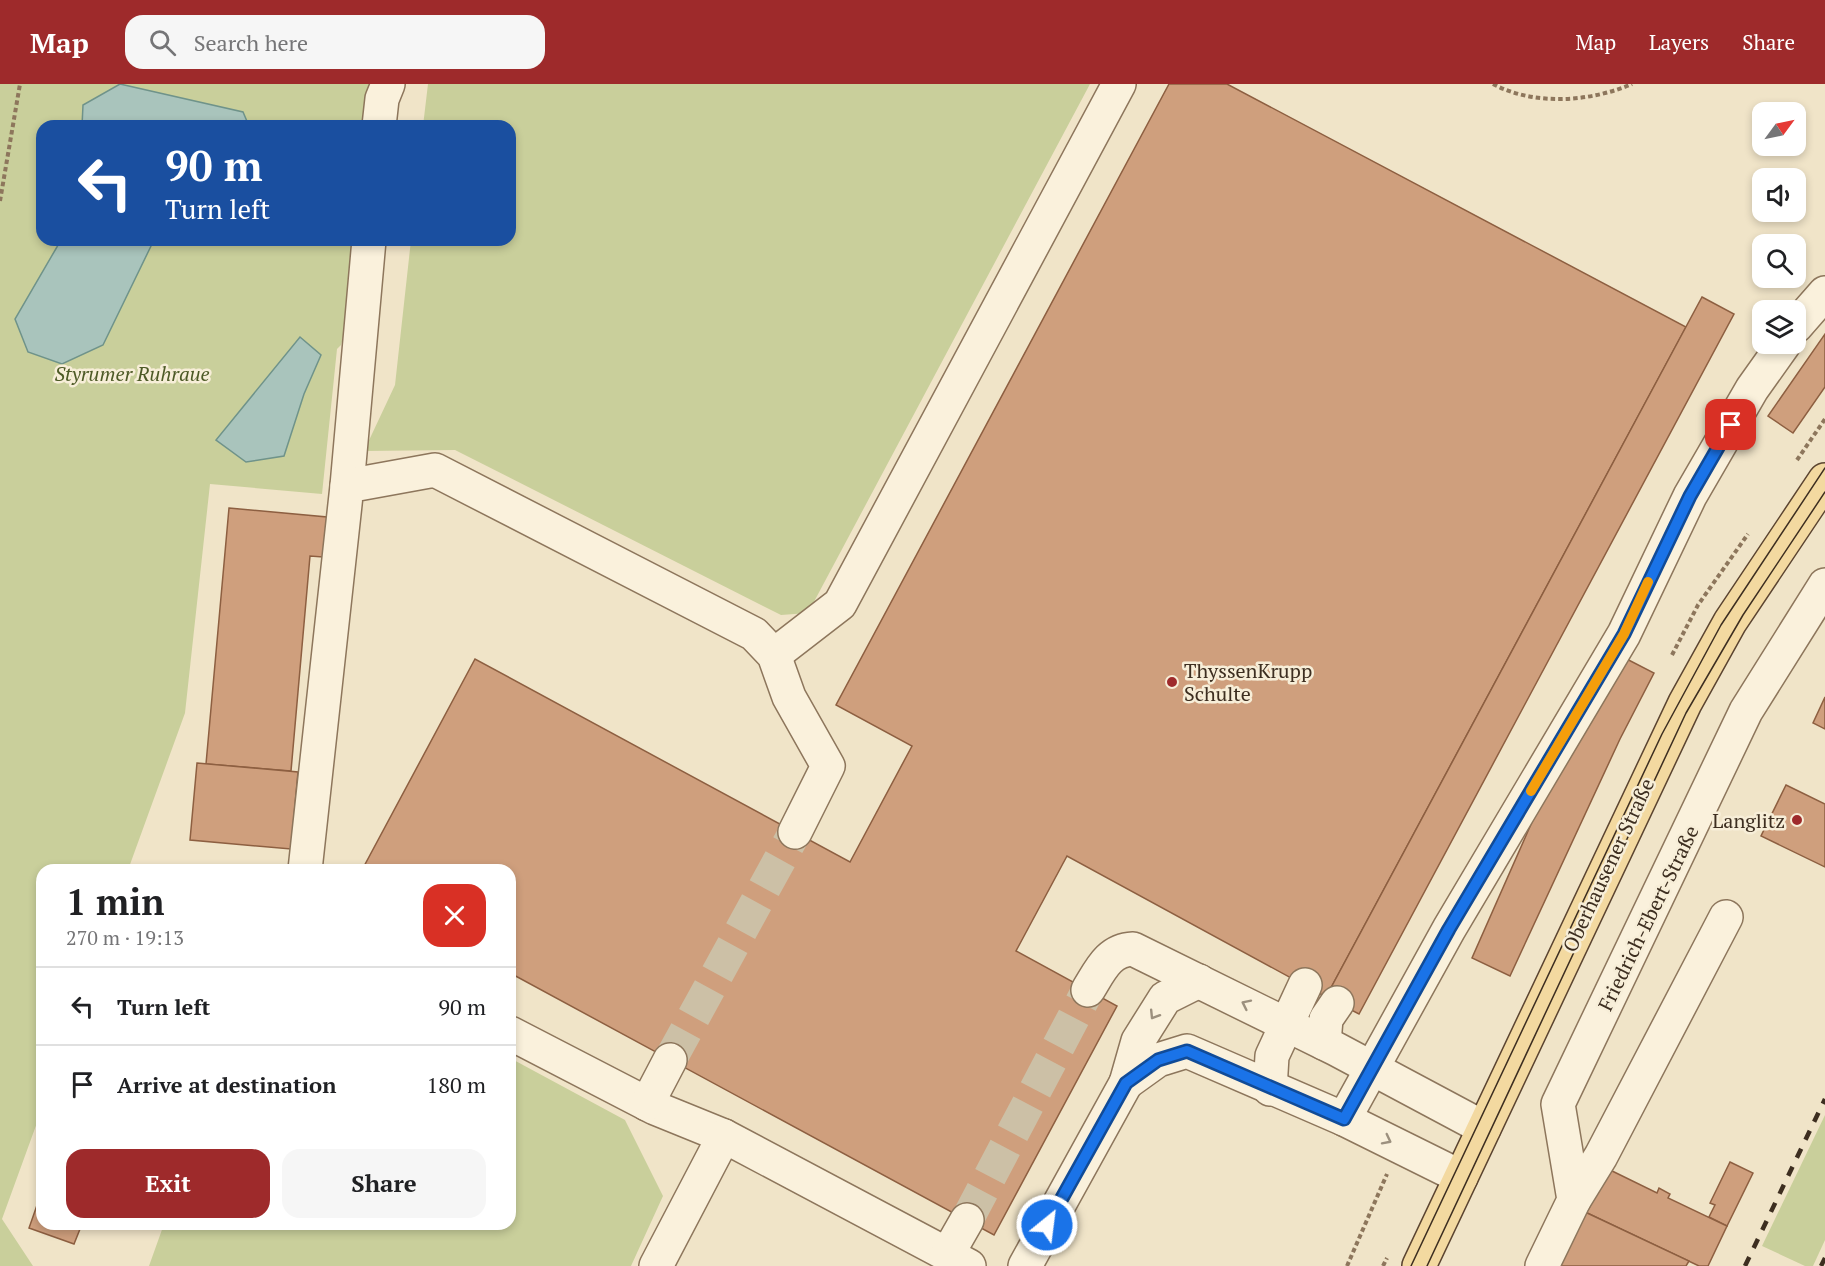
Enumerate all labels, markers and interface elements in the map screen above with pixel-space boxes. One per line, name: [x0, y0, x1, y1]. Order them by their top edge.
search box: [125, 15, 545, 69]
text: Map: [30, 24, 89, 61]
icon: search: [146, 26, 179, 59]
text: Search here: [194, 28, 308, 57]
text: Map: [1575, 28, 1616, 56]
text: Layers: [1649, 28, 1709, 56]
text: Share: [1742, 28, 1795, 56]
north arrow: [1752, 102, 1806, 156]
map controls: [1752, 102, 1806, 354]
text: 90 m: [165, 137, 263, 193]
icon: left: [66, 144, 144, 222]
button: sound: [1752, 168, 1806, 222]
text: Turn left: [165, 191, 270, 227]
button: search: [1752, 234, 1806, 288]
button: layers: [1752, 300, 1806, 354]
park label: Styrumer Ruhraue: [54, 360, 210, 387]
pin: [1705, 399, 1756, 450]
icon: arrive: [1714, 408, 1747, 441]
place label: ThyssenKrupp Schulte: [1184, 657, 1312, 707]
marker: ThyssenKrupp Schulte: [1165, 675, 1179, 689]
street label: Oberhausener Straße: [1556, 774, 1660, 956]
place label: Langlitz: [1712, 807, 1785, 834]
marker: Langlitz: [1790, 813, 1804, 827]
street label: Friedrich-Ebert-Straße: [1591, 821, 1705, 1015]
text: 1 min: [66, 878, 164, 925]
button: close: [423, 884, 486, 947]
text: 270 m · 19:13: [66, 924, 184, 951]
icon: left: [66, 990, 99, 1023]
text: Turn left: [117, 992, 210, 1021]
text: 90 m: [438, 992, 486, 1021]
one-way arrow: [1241, 999, 1252, 1011]
one-way arrow: [1149, 1009, 1161, 1019]
icon: arrive: [66, 1068, 99, 1101]
text: Arrive at destination: [117, 1070, 336, 1099]
text: 180 m: [426, 1070, 486, 1099]
one-way arrow: [1381, 1133, 1391, 1144]
button: Exit: [66, 1149, 270, 1218]
button: Share: [282, 1149, 486, 1218]
position arrow: [1015, 1193, 1079, 1257]

